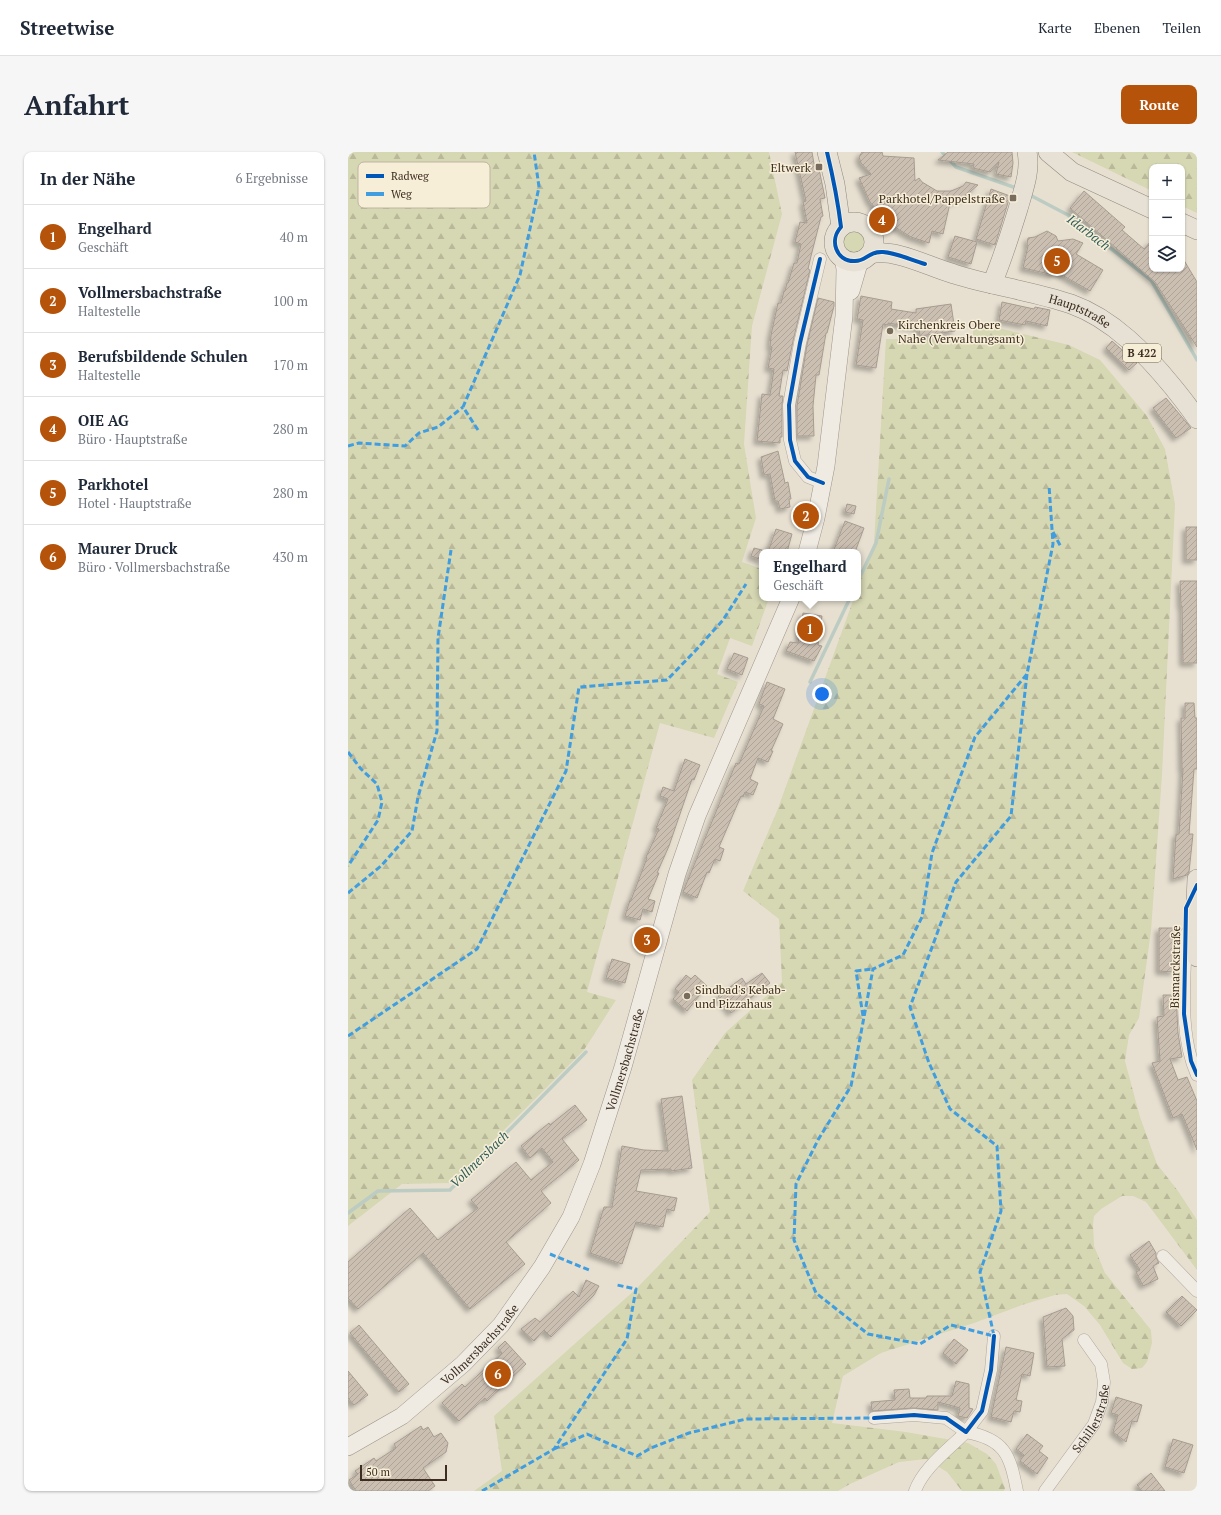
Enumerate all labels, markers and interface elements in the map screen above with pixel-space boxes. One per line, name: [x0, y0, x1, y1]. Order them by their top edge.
text: Streetwise: [20, 15, 114, 40]
text: Karte: [1038, 18, 1072, 37]
text: Ebenen: [1094, 18, 1140, 37]
text: Teilen: [1162, 18, 1201, 37]
button: Route: [1121, 85, 1197, 124]
text: Anfahrt: [24, 86, 130, 123]
place label: Eltwerk: [771, 160, 812, 175]
legend: [358, 162, 490, 208]
marker: Eltwerk: [814, 162, 824, 172]
map controls: [1149, 164, 1185, 272]
button: +: [1149, 164, 1185, 200]
text: In der Nähe: [40, 167, 135, 190]
text: 6 Ergebnisse: [235, 169, 308, 187]
text: Radweg: [391, 169, 429, 183]
text: Weg: [391, 187, 412, 201]
place label: Parkhotel/Pappelstraße: [879, 191, 1005, 206]
marker: Parkhotel/Pappelstraße: [1008, 193, 1018, 203]
button: −: [1149, 200, 1185, 236]
pin: 4: [869, 205, 895, 235]
water label: Idarbach: [1063, 209, 1114, 254]
text: Engelhard: [78, 218, 152, 238]
text: 1: [49, 228, 57, 246]
text: 40 m: [280, 228, 308, 246]
button: layers: [1149, 236, 1185, 272]
text: Geschäft: [78, 238, 129, 256]
pin: 5: [1044, 246, 1070, 276]
text: Vollmersbachstraße: [78, 282, 222, 302]
street label: Hauptstraße: [1047, 290, 1114, 331]
text: 2: [49, 292, 57, 310]
text: 100 m: [273, 292, 308, 310]
text: Haltestelle: [78, 302, 141, 320]
place label: Kirchenkreis Obere Nahe (Verwaltungsamt): [898, 317, 1024, 346]
marker: Kirchenkreis Obere Nahe (Verwaltungsamt): [885, 326, 895, 336]
road number: B 422: [1123, 344, 1161, 362]
text: Berufsbildende Schulen: [78, 346, 248, 366]
text: 3: [49, 356, 57, 374]
text: 170 m: [273, 356, 308, 374]
text: Haltestelle: [78, 366, 141, 384]
text: OIE AG: [78, 410, 129, 430]
text: 4: [49, 420, 57, 438]
text: 280 m: [273, 420, 308, 438]
text: Büro · Hauptstraße: [78, 430, 187, 448]
text: Parkhotel: [78, 474, 149, 494]
text: 5: [49, 484, 57, 502]
text: 280 m: [273, 484, 308, 502]
text: Hotel · Hauptstraße: [78, 494, 192, 512]
pin: 2: [793, 501, 819, 531]
text: Maurer Druck: [78, 538, 178, 558]
text: 6: [49, 548, 57, 566]
text: 430 m: [273, 548, 308, 566]
popup: [759, 549, 861, 601]
text: Engelhard: [773, 556, 847, 576]
text: Büro · Vollmersbachstraße: [78, 558, 230, 576]
text: Geschäft: [773, 576, 824, 594]
pin: 1: [797, 614, 823, 644]
your location: [812, 684, 832, 704]
pin: 3: [634, 925, 660, 955]
street label: Bismarckstraße: [1167, 925, 1183, 1009]
place label: Sindbad's Kebab- und Pizzahaus: [695, 982, 786, 1011]
marker: Sindbad's Kebab- und Pizzahaus: [682, 991, 692, 1001]
street label: Vollmersbachstraße: [602, 1007, 647, 1113]
water label: Vollmersbach: [446, 1126, 512, 1192]
street label: Vollmersbachstraße: [437, 1301, 521, 1388]
pin: 6: [485, 1359, 511, 1389]
street label: Schillerstraße: [1068, 1383, 1111, 1455]
scale bar: [360, 1463, 447, 1482]
text: 50 m: [366, 1465, 390, 1479]

